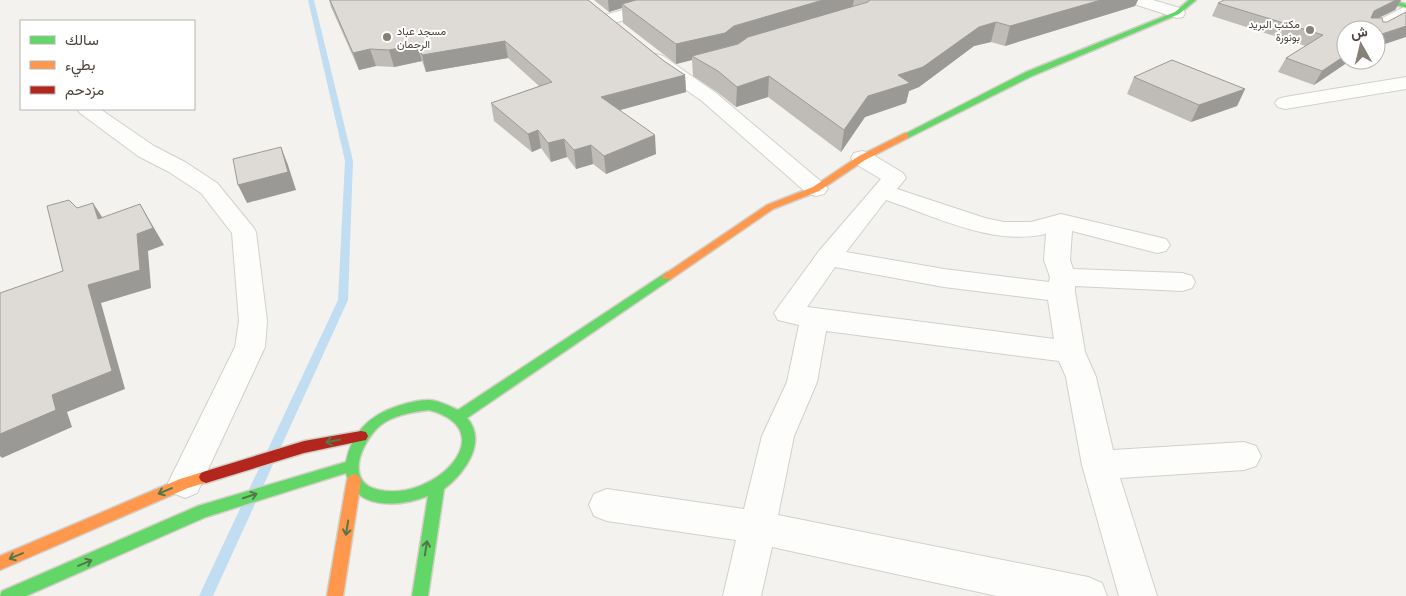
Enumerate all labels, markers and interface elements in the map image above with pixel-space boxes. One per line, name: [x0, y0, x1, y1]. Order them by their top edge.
place label: مكتب البريد بونورة: [1248, 18, 1300, 44]
legend: [20, 20, 195, 110]
north arrow: [1336, 20, 1386, 70]
text: ش: [1350, 23, 1369, 42]
marker: مكتب البريد بونورة: [1304, 24, 1316, 36]
place label: مسجد عباد الرحمان: [397, 25, 446, 51]
text: سالك: [65, 31, 99, 49]
marker: مسجد عباد الرحمان: [381, 31, 393, 43]
text: بطيء: [65, 56, 95, 78]
text: مزدحم: [65, 81, 104, 100]
one-way arrow: [325, 437, 341, 447]
one-way arrow: [158, 487, 173, 497]
one-way arrow: [241, 491, 257, 501]
one-way arrow: [342, 520, 352, 536]
one-way arrow: [422, 540, 432, 556]
one-way arrow: [9, 551, 24, 561]
one-way arrow: [77, 558, 92, 568]

